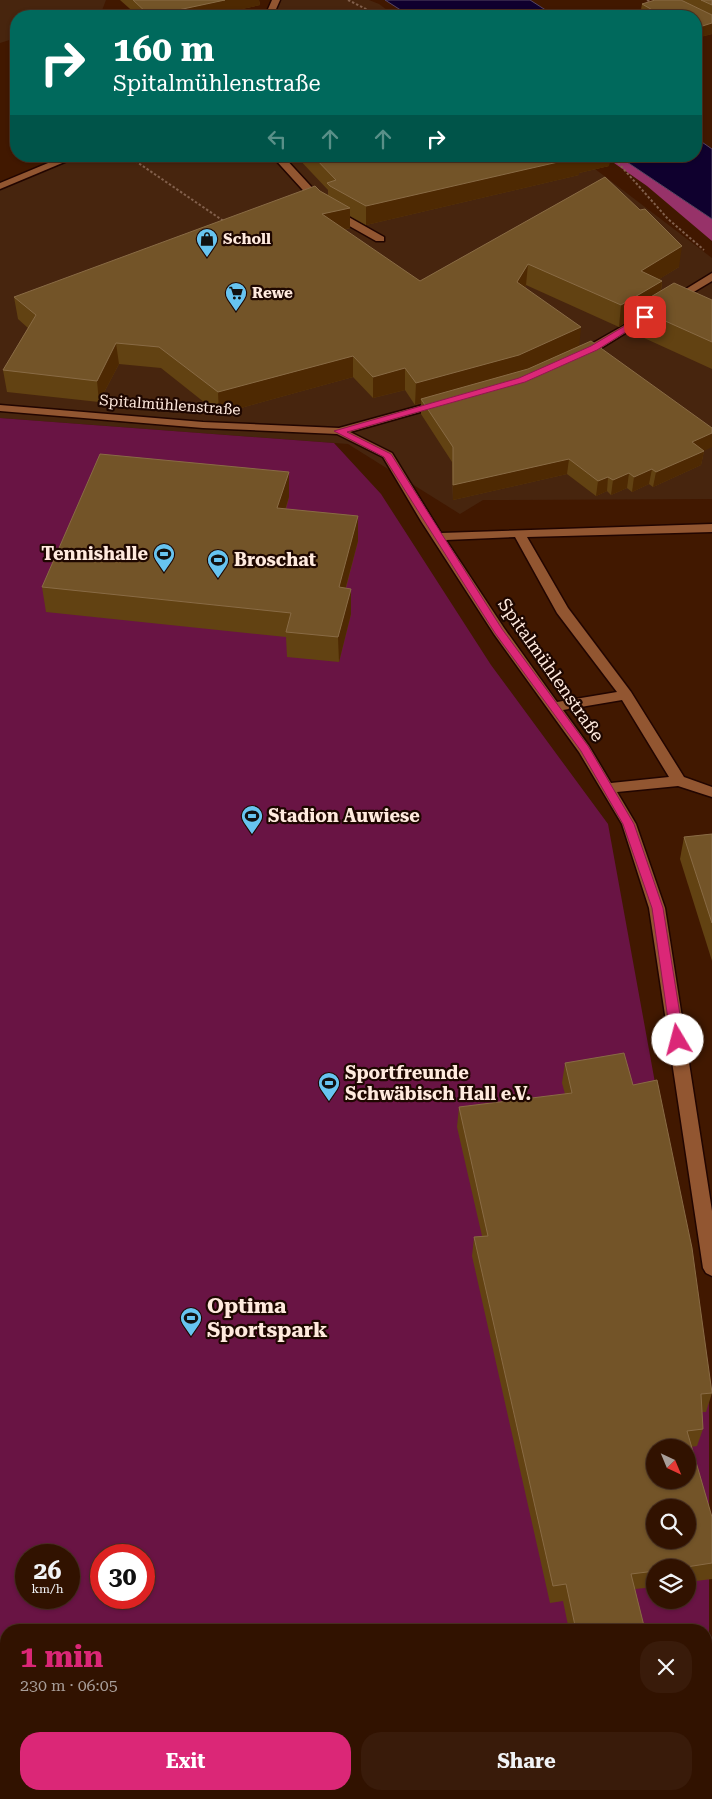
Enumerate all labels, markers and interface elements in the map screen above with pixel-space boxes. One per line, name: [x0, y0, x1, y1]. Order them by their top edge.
text: 160 m: [113, 29, 214, 70]
icon: right: [30, 30, 95, 95]
text: Spitalmühlenstraße: [113, 71, 321, 96]
icon: left: [263, 125, 291, 153]
icon: ahead: [316, 125, 344, 153]
icon: ahead: [369, 125, 397, 153]
icon: right: [422, 125, 450, 153]
shop icon: Scholl: [195, 227, 219, 258]
place label: Scholl: [223, 230, 271, 248]
supermarket icon: Rewe: [224, 281, 248, 312]
place label: Rewe: [252, 284, 293, 302]
pin: [624, 296, 666, 338]
icon: arrive: [631, 303, 659, 331]
street label: Spitalmühlenstraße: [99, 391, 241, 419]
sports icon: Tennishalle: [152, 542, 176, 573]
place label: Tennishalle: [41, 543, 148, 564]
sports icon: Broschat: [206, 548, 230, 579]
place label: Broschat: [234, 549, 316, 570]
street label: Spitalmühlenstraße: [494, 594, 609, 745]
sports icon: Stadion Auwiese: [240, 804, 264, 835]
place label: Stadion Auwiese: [268, 805, 420, 826]
position arrow: [651, 1013, 703, 1065]
place label: Sportfreunde Schwäbisch Hall e.V.: [345, 1062, 531, 1104]
sports icon: Sportfreunde Schwäbisch Hall e.V.: [317, 1071, 341, 1102]
place label: Optima Sportspark: [207, 1294, 328, 1342]
sports icon: Optima Sportspark: [179, 1306, 203, 1337]
north arrow: [646, 1439, 696, 1489]
map controls: [646, 1439, 696, 1609]
button: search: [646, 1499, 696, 1549]
speed limit sign: 30: [90, 1544, 155, 1609]
text: 26: [33, 1556, 62, 1585]
button: layers: [646, 1559, 696, 1609]
text: km/h: [31, 1582, 64, 1596]
text: 1 min: [20, 1639, 103, 1674]
button: close: [640, 1641, 692, 1693]
text: 230 m · 06:05: [20, 1676, 118, 1695]
button: Exit: [20, 1732, 351, 1790]
button: Share: [361, 1732, 692, 1790]

